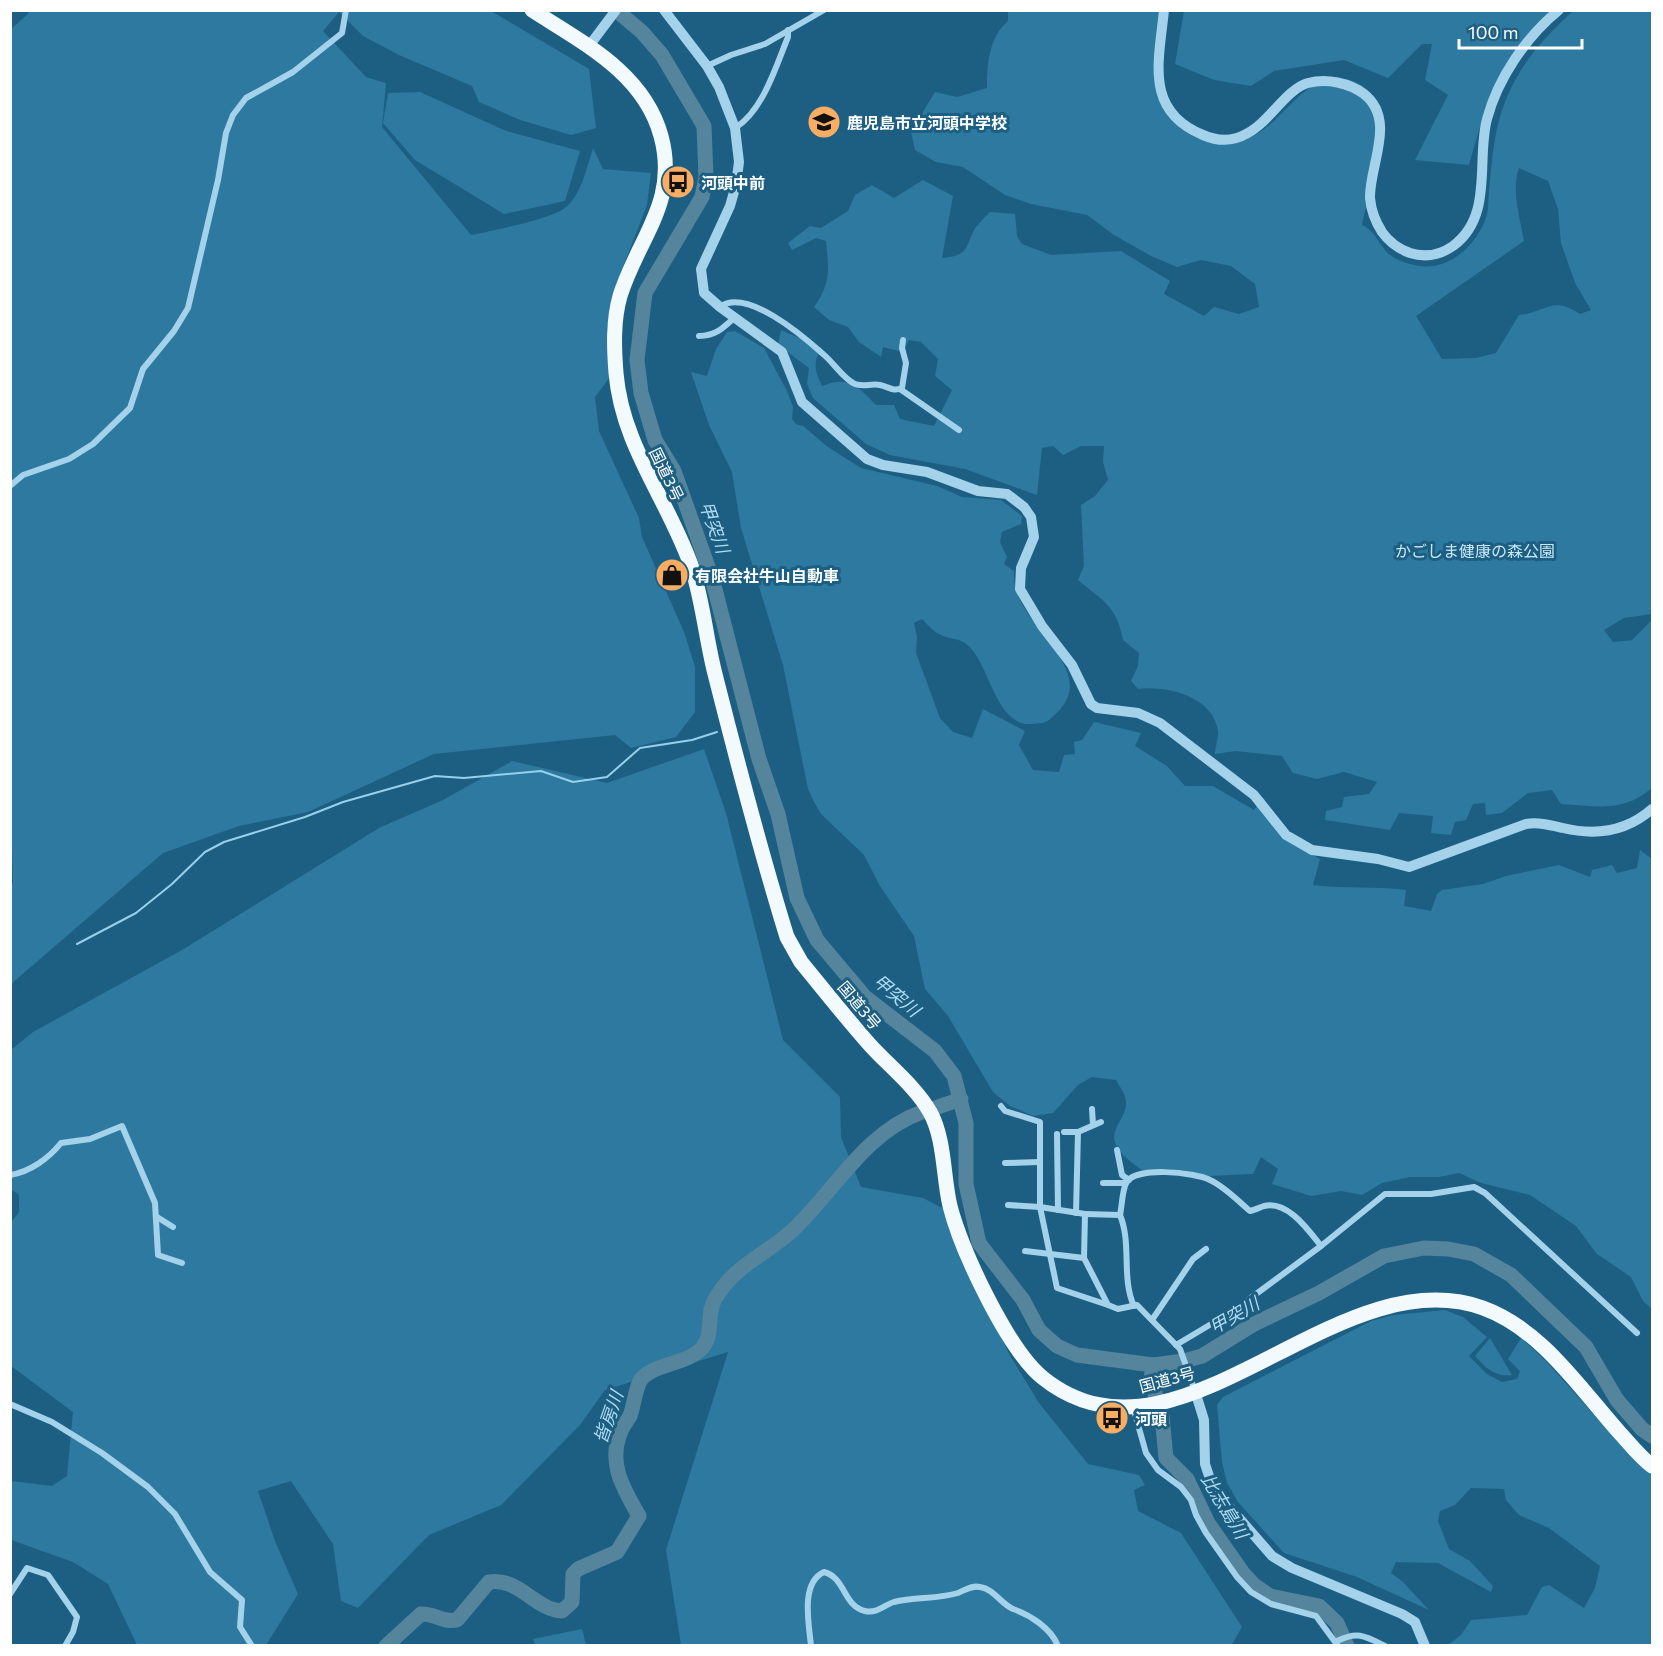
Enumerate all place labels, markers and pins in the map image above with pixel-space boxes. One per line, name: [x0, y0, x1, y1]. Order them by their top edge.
school or university icon: 鹿児島市立河頭中学校: [806, 104, 842, 140]
place label: 鹿児島市立河頭中学校: [847, 113, 1007, 132]
bus stop icon: 河頭中前: [660, 164, 696, 200]
place label: 河頭中前: [701, 173, 765, 192]
shop icon: 有限会社牛山自動車: [654, 557, 690, 593]
place label: 有限会社牛山自動車: [695, 566, 839, 585]
bus stop icon: 河頭: [1094, 1400, 1130, 1436]
place label: 河頭: [1135, 1409, 1167, 1428]

